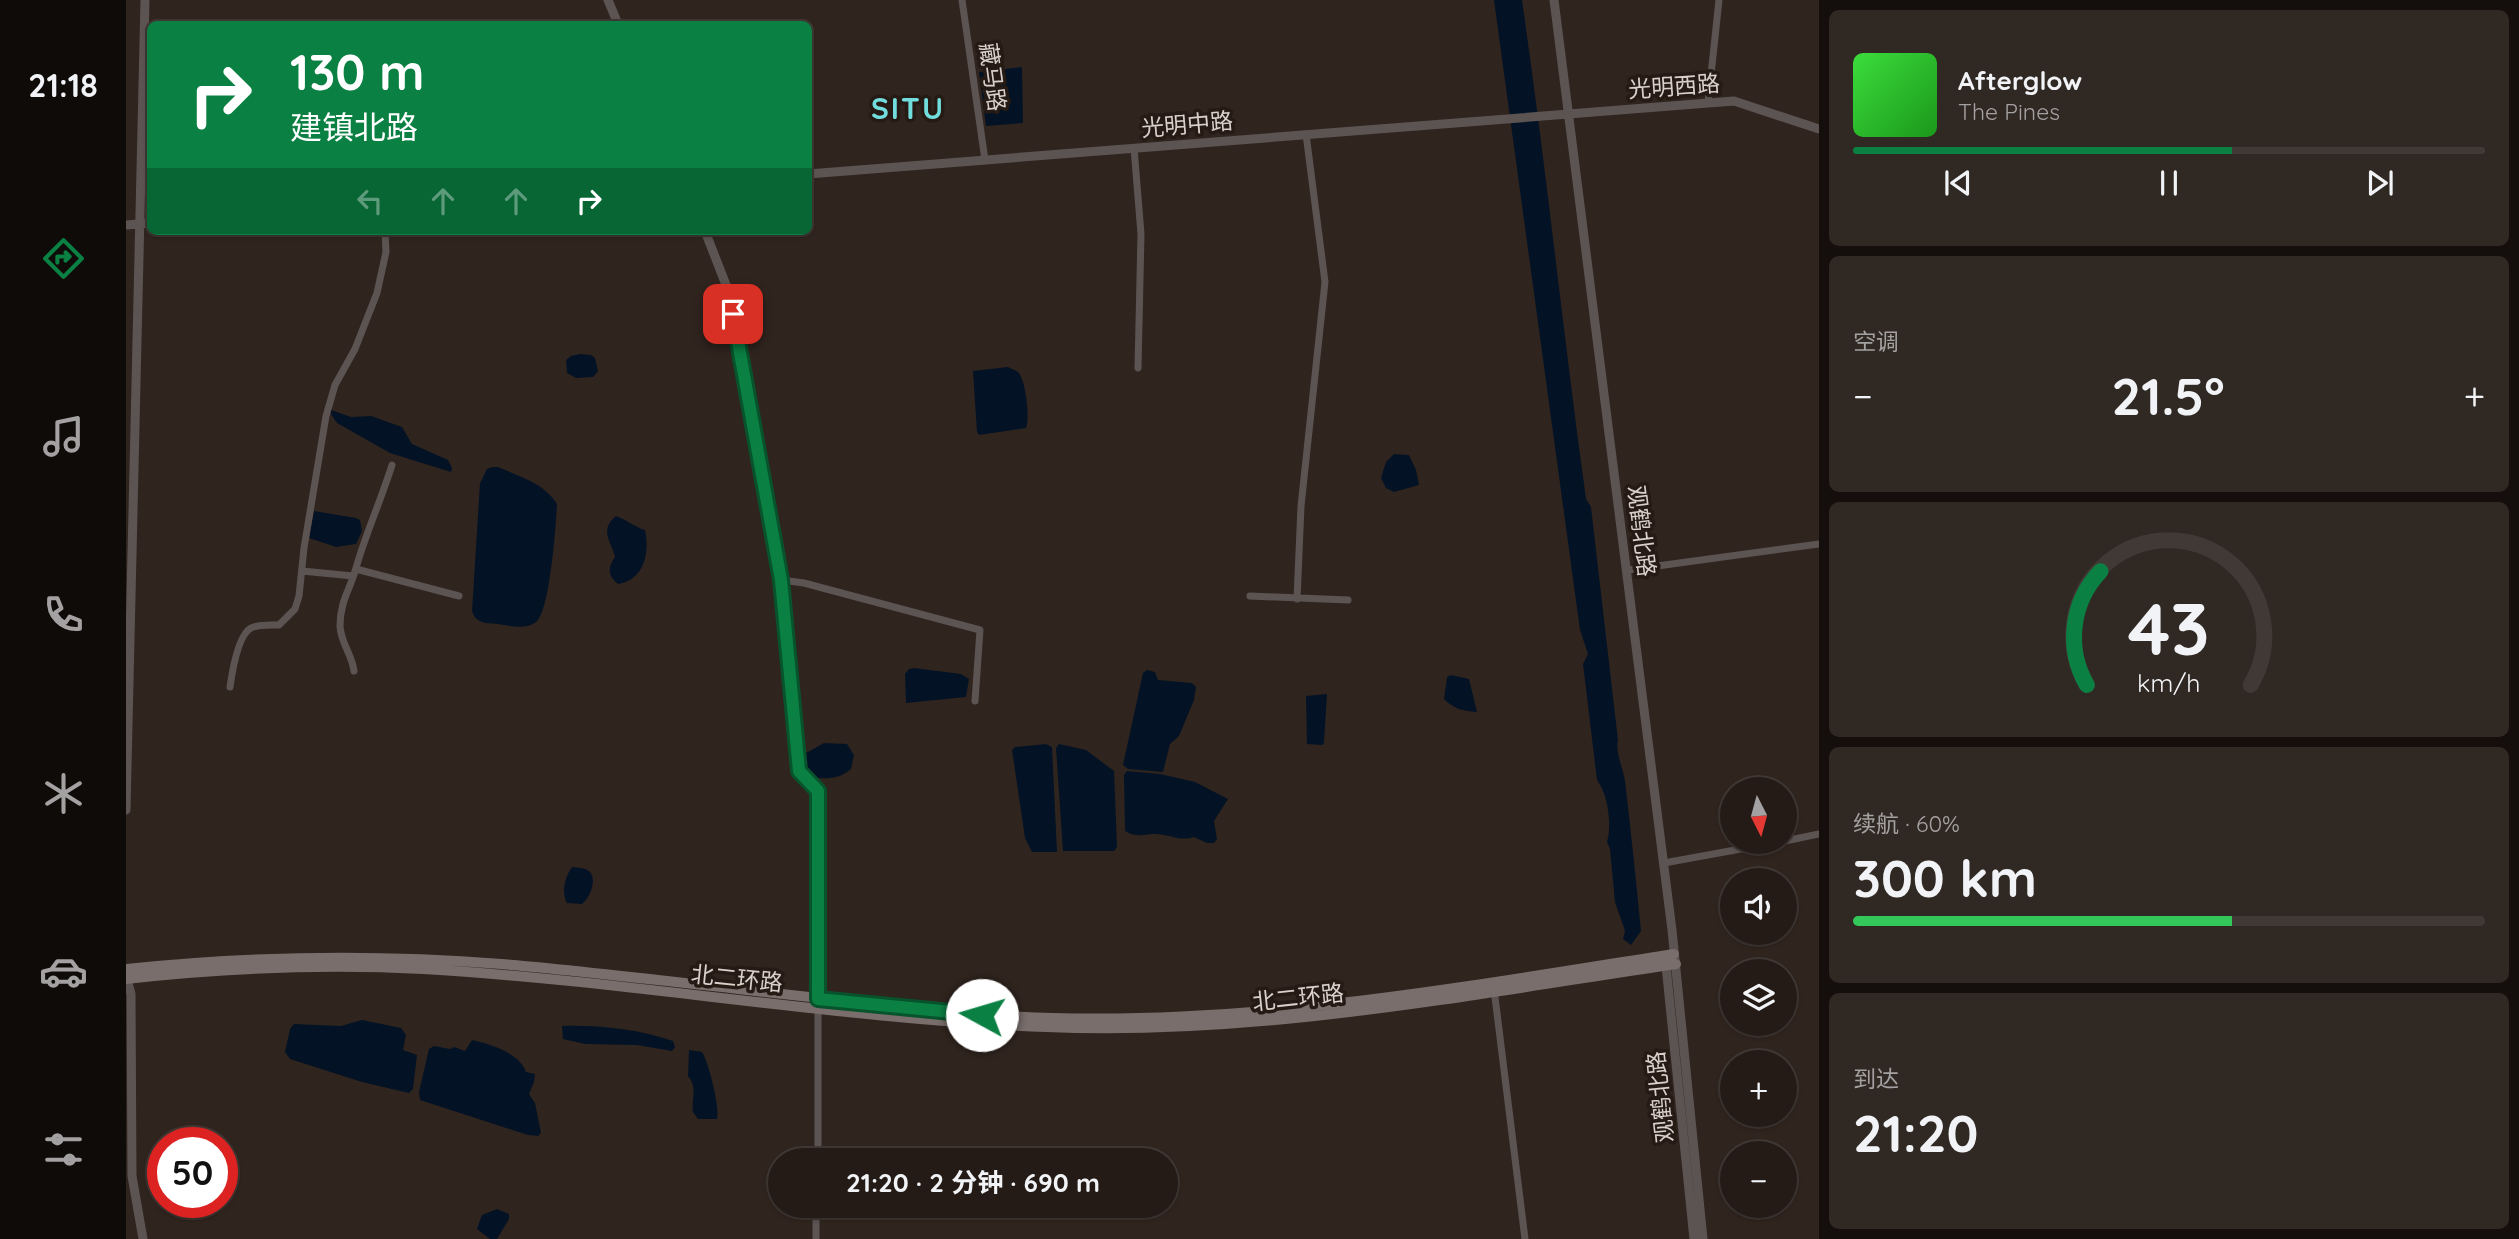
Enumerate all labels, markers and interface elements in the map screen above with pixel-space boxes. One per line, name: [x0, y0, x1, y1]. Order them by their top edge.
text: 130 m: [290, 41, 424, 102]
street label: 藏马路: [974, 41, 1012, 113]
icon: right: [175, 49, 266, 140]
text: Afterglow: [1958, 64, 2082, 97]
text: 21:18: [28, 65, 98, 105]
street label: 光明西路: [1627, 68, 1721, 104]
district label: SITU: [871, 89, 945, 127]
text: The Pines: [1958, 97, 2060, 126]
street label: 光明中路: [1140, 106, 1234, 142]
text: 建镇北路: [290, 107, 418, 147]
icon: previous: [1939, 164, 1977, 202]
icon: pause: [2150, 164, 2188, 202]
icon: next: [2361, 164, 2399, 202]
icon: left: [351, 182, 389, 220]
icon: ahead: [424, 182, 462, 220]
icon: ahead: [497, 182, 535, 220]
icon: right: [570, 182, 608, 220]
icon: directions: [39, 234, 88, 283]
pin: [703, 284, 763, 344]
icon: arrive: [714, 295, 752, 333]
text: 空调: [1853, 327, 1899, 356]
text: 21.5°: [2112, 363, 2225, 428]
text: −: [1853, 372, 1873, 420]
text: +: [2464, 372, 2485, 420]
icon: music: [39, 412, 88, 461]
street label: 观鹤北路: [1622, 484, 1662, 578]
text: 43: [2128, 583, 2210, 674]
icon: phone: [39, 590, 88, 639]
text: km/h: [2137, 667, 2201, 698]
icon: climate: [39, 769, 88, 818]
north arrow: [1720, 777, 1797, 854]
map controls: [1720, 777, 1797, 1218]
text: 续航 · 60%: [1853, 809, 1960, 838]
text: 300 km: [1853, 845, 2037, 910]
button: sound: [1720, 868, 1797, 945]
icon: car: [39, 947, 88, 996]
street label: 北二环路: [690, 959, 784, 997]
button: layers: [1720, 959, 1797, 1036]
position arrow: [945, 978, 1019, 1052]
street label: 北二环路: [1251, 978, 1345, 1016]
street label: 观鹤北路: [1641, 1050, 1679, 1144]
button: +: [1720, 1050, 1797, 1127]
text: 到达: [1853, 1064, 1899, 1093]
text: 21:20: [1853, 1100, 1979, 1165]
icon: filters: [39, 1125, 88, 1174]
speed limit sign: 50: [147, 1127, 238, 1218]
button: −: [1720, 1141, 1797, 1218]
text: 21:20 · 2 分钟 · 690 m: [846, 1166, 1100, 1199]

